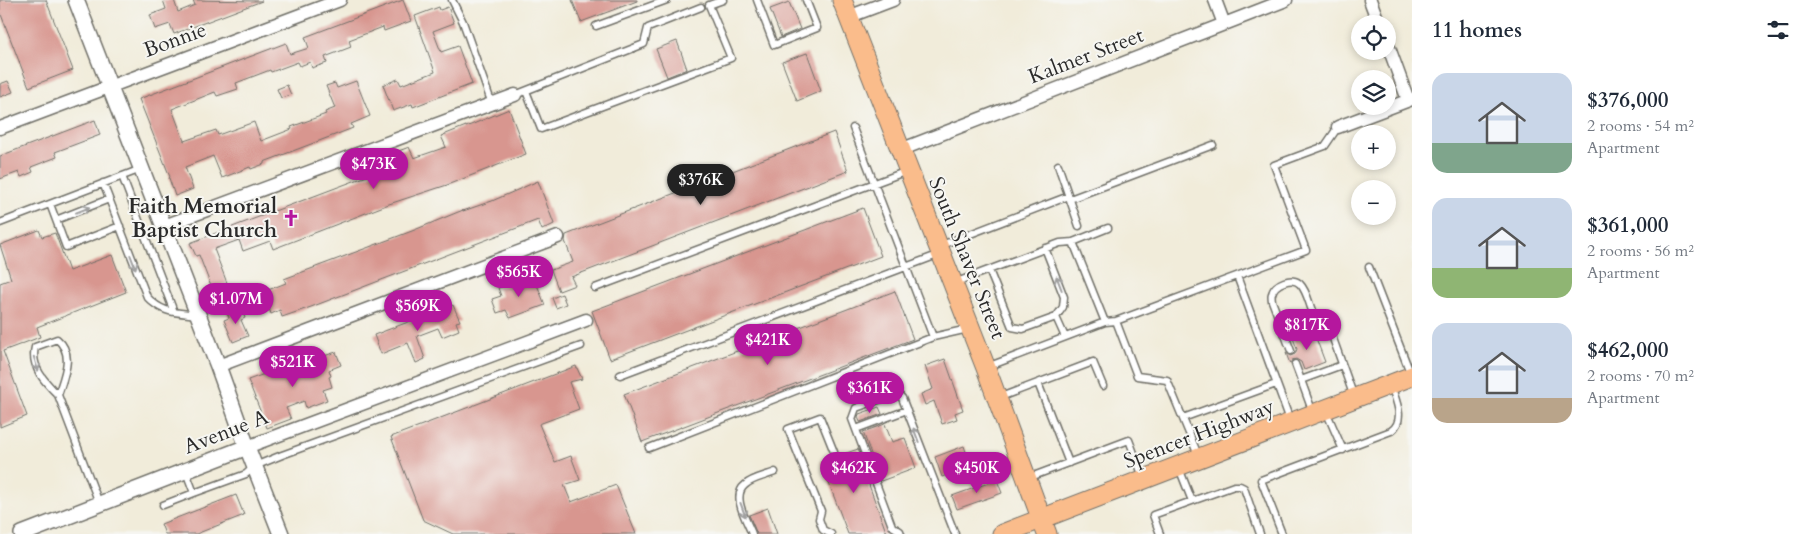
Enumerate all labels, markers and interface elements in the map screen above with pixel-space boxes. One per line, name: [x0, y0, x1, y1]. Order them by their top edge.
street label: Bonnie: [140, 15, 210, 65]
map controls: [1351, 15, 1396, 225]
button: locate: [1351, 15, 1396, 60]
text: 11 homes: [1432, 16, 1522, 45]
icon: filters: [1764, 16, 1792, 44]
street label: Kalmer Street: [1024, 21, 1148, 91]
button: layers: [1351, 70, 1396, 115]
text: $376,000: [1587, 86, 1668, 115]
icon: home: [1472, 93, 1532, 153]
text: 2 rooms · 54 m²: [1587, 115, 1694, 137]
button: +: [1351, 125, 1396, 170]
text: Apartment: [1587, 137, 1660, 159]
pin: $473K: [339, 148, 409, 190]
text: $473K: [351, 153, 397, 175]
pin: $376K: [666, 164, 736, 206]
text: $376K: [678, 169, 724, 191]
street label: South Shaver Street: [921, 173, 1013, 344]
button: −: [1351, 180, 1396, 225]
place label: Faith Memorial Baptist Church: [128, 192, 277, 245]
one-way arrow: [75, 204, 90, 213]
church icon: Faith Memorial Baptist Church: [281, 208, 301, 228]
text: $361,000: [1587, 211, 1668, 240]
icon: home: [1472, 218, 1532, 278]
text: 2 rooms · 56 m²: [1587, 240, 1694, 262]
one-way arrow: [129, 253, 138, 269]
pin: $565K: [484, 256, 554, 298]
text: $565K: [496, 261, 542, 283]
text: Apartment: [1587, 262, 1660, 284]
one-way arrow: [1053, 276, 1063, 291]
pin: $1.07M: [195, 282, 277, 325]
text: $1.07M: [210, 288, 262, 310]
pin: $569K: [383, 290, 453, 332]
text: $569K: [395, 295, 441, 317]
pin: $817K: [1272, 308, 1342, 351]
text: $817K: [1284, 314, 1330, 336]
pin: $421K: [733, 324, 803, 366]
text: $421K: [745, 329, 791, 351]
text: $462,000: [1587, 336, 1668, 365]
icon: home: [1472, 343, 1532, 403]
pin: $521K: [258, 346, 328, 388]
text: $521K: [270, 351, 316, 373]
one-way arrow: [31, 355, 41, 371]
text: 2 rooms · 70 m²: [1587, 365, 1694, 387]
pin: $361K: [835, 372, 905, 414]
text: $361K: [847, 377, 893, 399]
text: Apartment: [1587, 387, 1660, 409]
street label: Spencer Highway: [1119, 392, 1279, 476]
street label: Avenue A: [179, 403, 273, 461]
one-way arrow: [911, 428, 920, 443]
pin: $462K: [819, 452, 889, 494]
pin: $450K: [942, 452, 1012, 494]
text: $462K: [831, 457, 877, 479]
text: $450K: [954, 457, 1000, 479]
one-way arrow: [739, 502, 748, 517]

